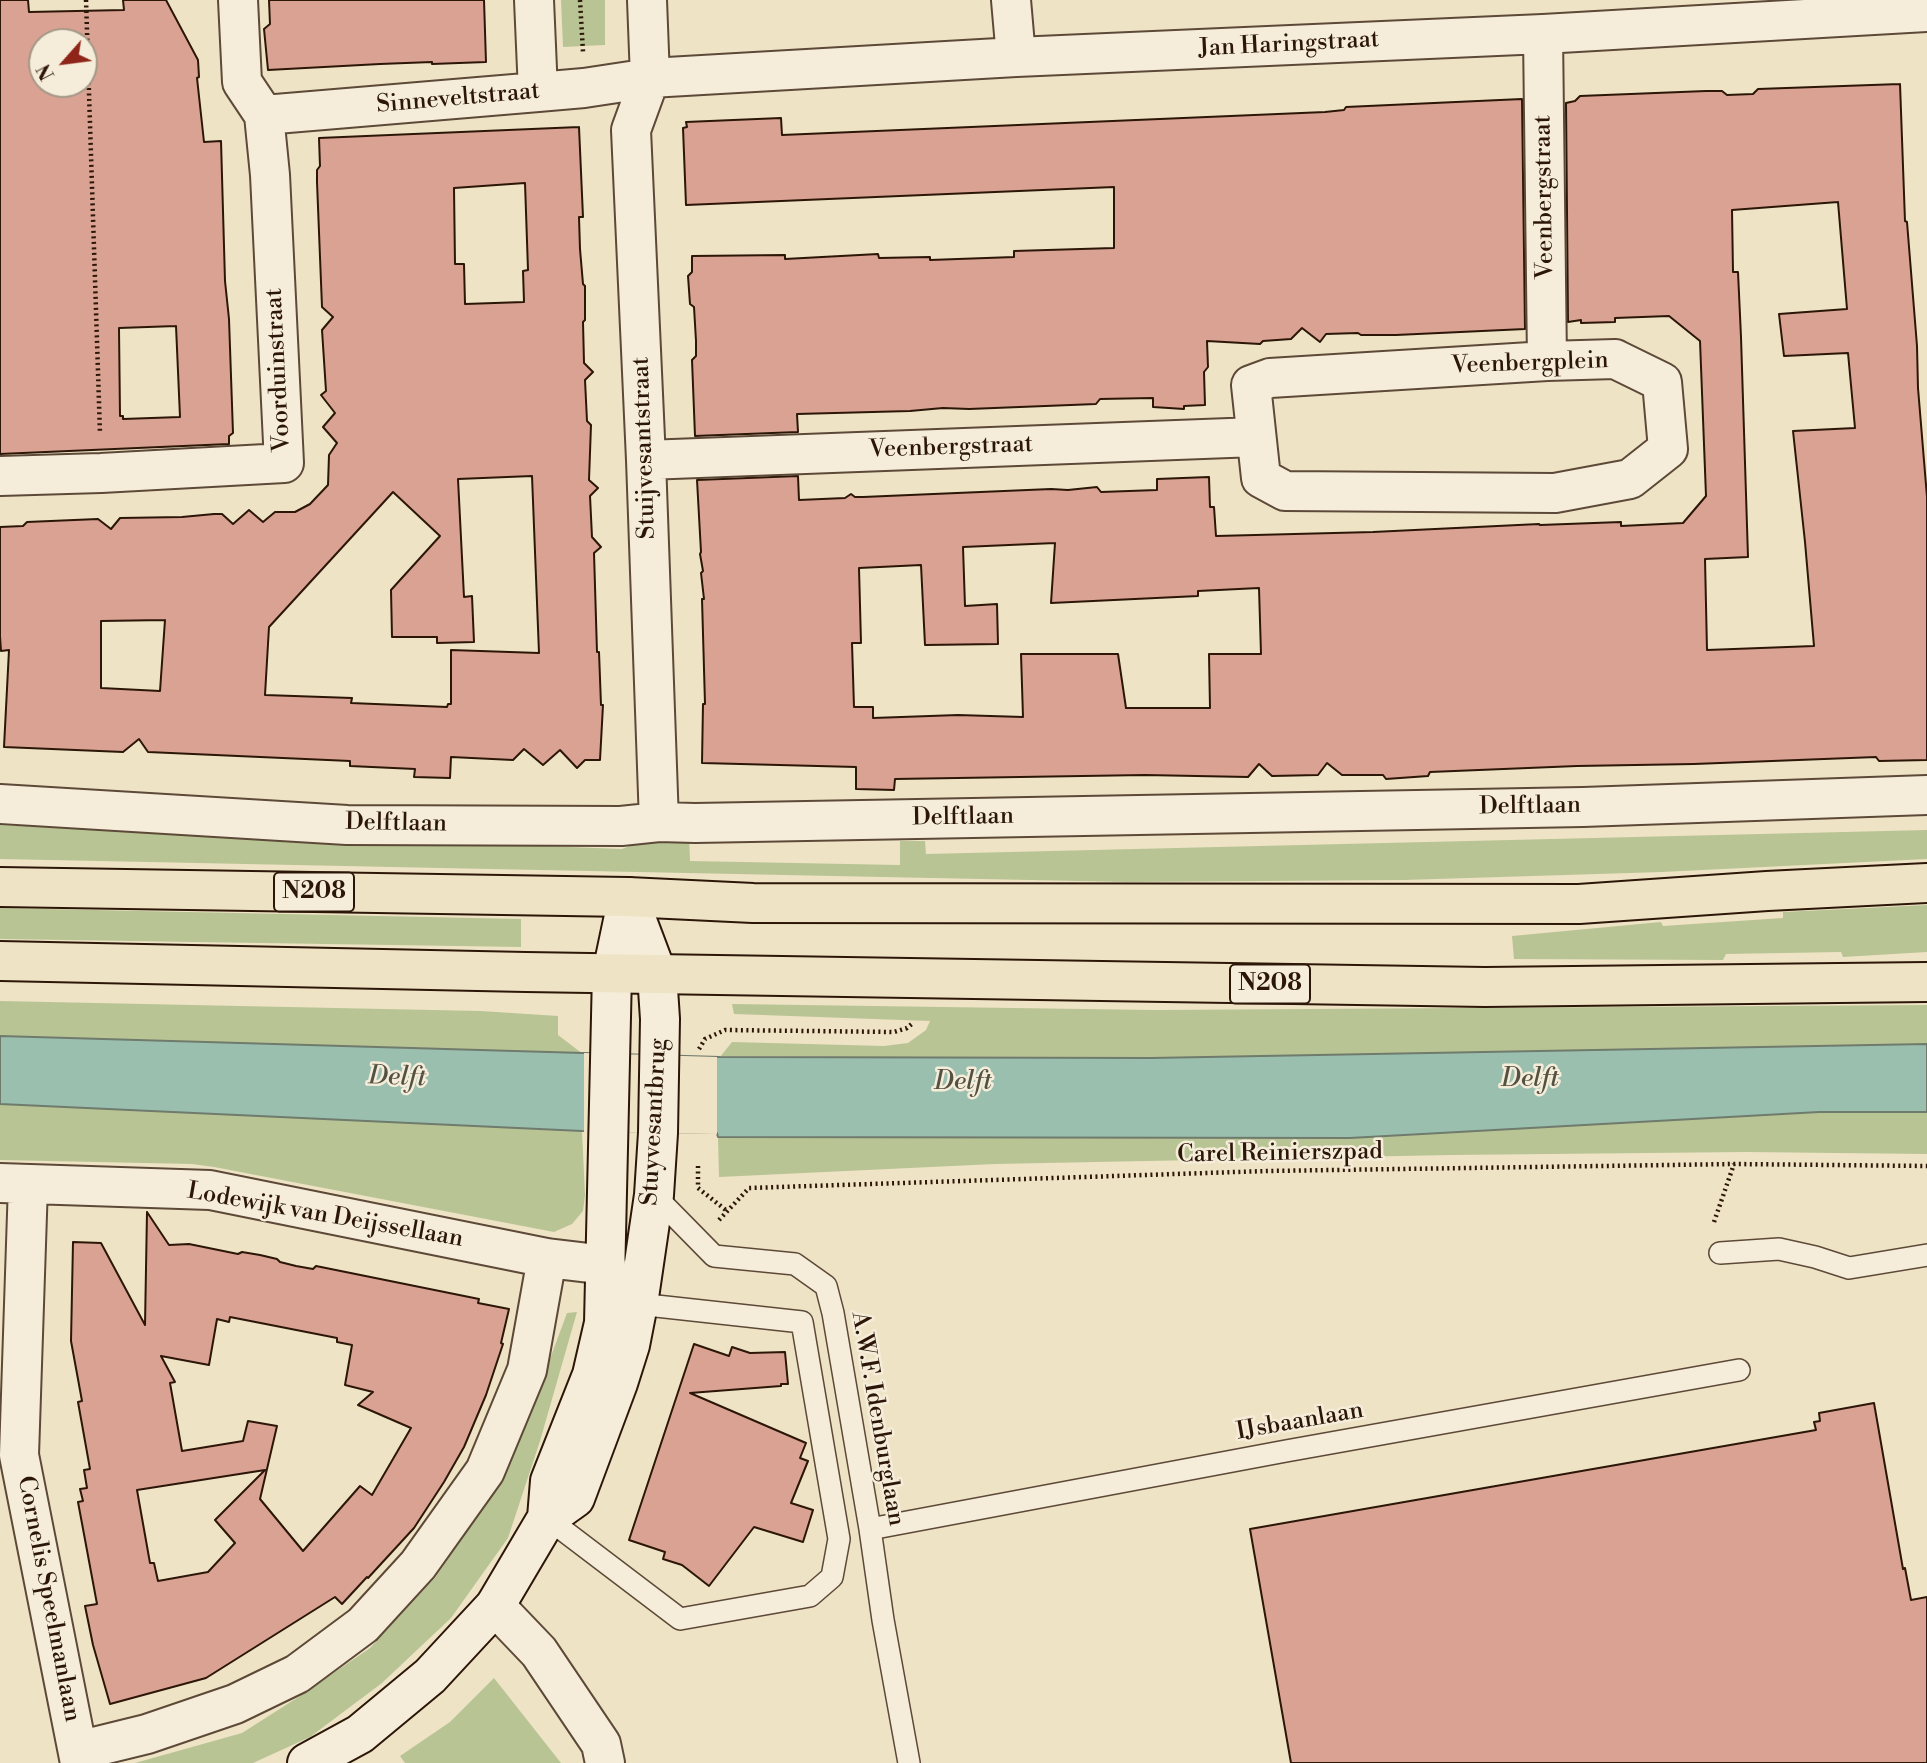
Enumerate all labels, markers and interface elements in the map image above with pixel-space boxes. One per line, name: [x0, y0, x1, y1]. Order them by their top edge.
street label: Jan Haringstraat: [1198, 26, 1380, 64]
north arrow: [28, 28, 98, 98]
text: N: [32, 60, 60, 84]
street label: Sinneveltstraat: [375, 78, 541, 120]
street label: Veenbergstraat: [1529, 115, 1561, 279]
street label: Voorduinstraat: [260, 287, 298, 453]
street label: Veenbergplein: [1451, 347, 1609, 381]
street label: Stuijvesantstraat: [627, 356, 663, 540]
street label: Veenbergstraat: [868, 431, 1034, 465]
street label: Delftlaan: [1479, 792, 1581, 822]
street label: Delftlaan: [912, 803, 1014, 833]
street label: Delftlaan: [345, 809, 447, 839]
road number: N208: [274, 872, 354, 912]
road number: N208: [1230, 965, 1310, 1004]
street label: Stuyvesantbrug: [636, 1037, 674, 1207]
water label: Delft: [368, 1061, 426, 1095]
water label: Delft: [1501, 1064, 1559, 1096]
water label: Delft: [934, 1067, 992, 1099]
street label: Carel Reinierszpad: [1177, 1138, 1383, 1170]
street label: Lodewijk van Deijssellaan: [185, 1178, 465, 1254]
street label: A.W.F. Idenburglaan: [844, 1310, 910, 1528]
street label: IJsbaanlaan: [1234, 1397, 1366, 1447]
street label: Cornelis Speelmanlaan: [10, 1474, 86, 1724]

